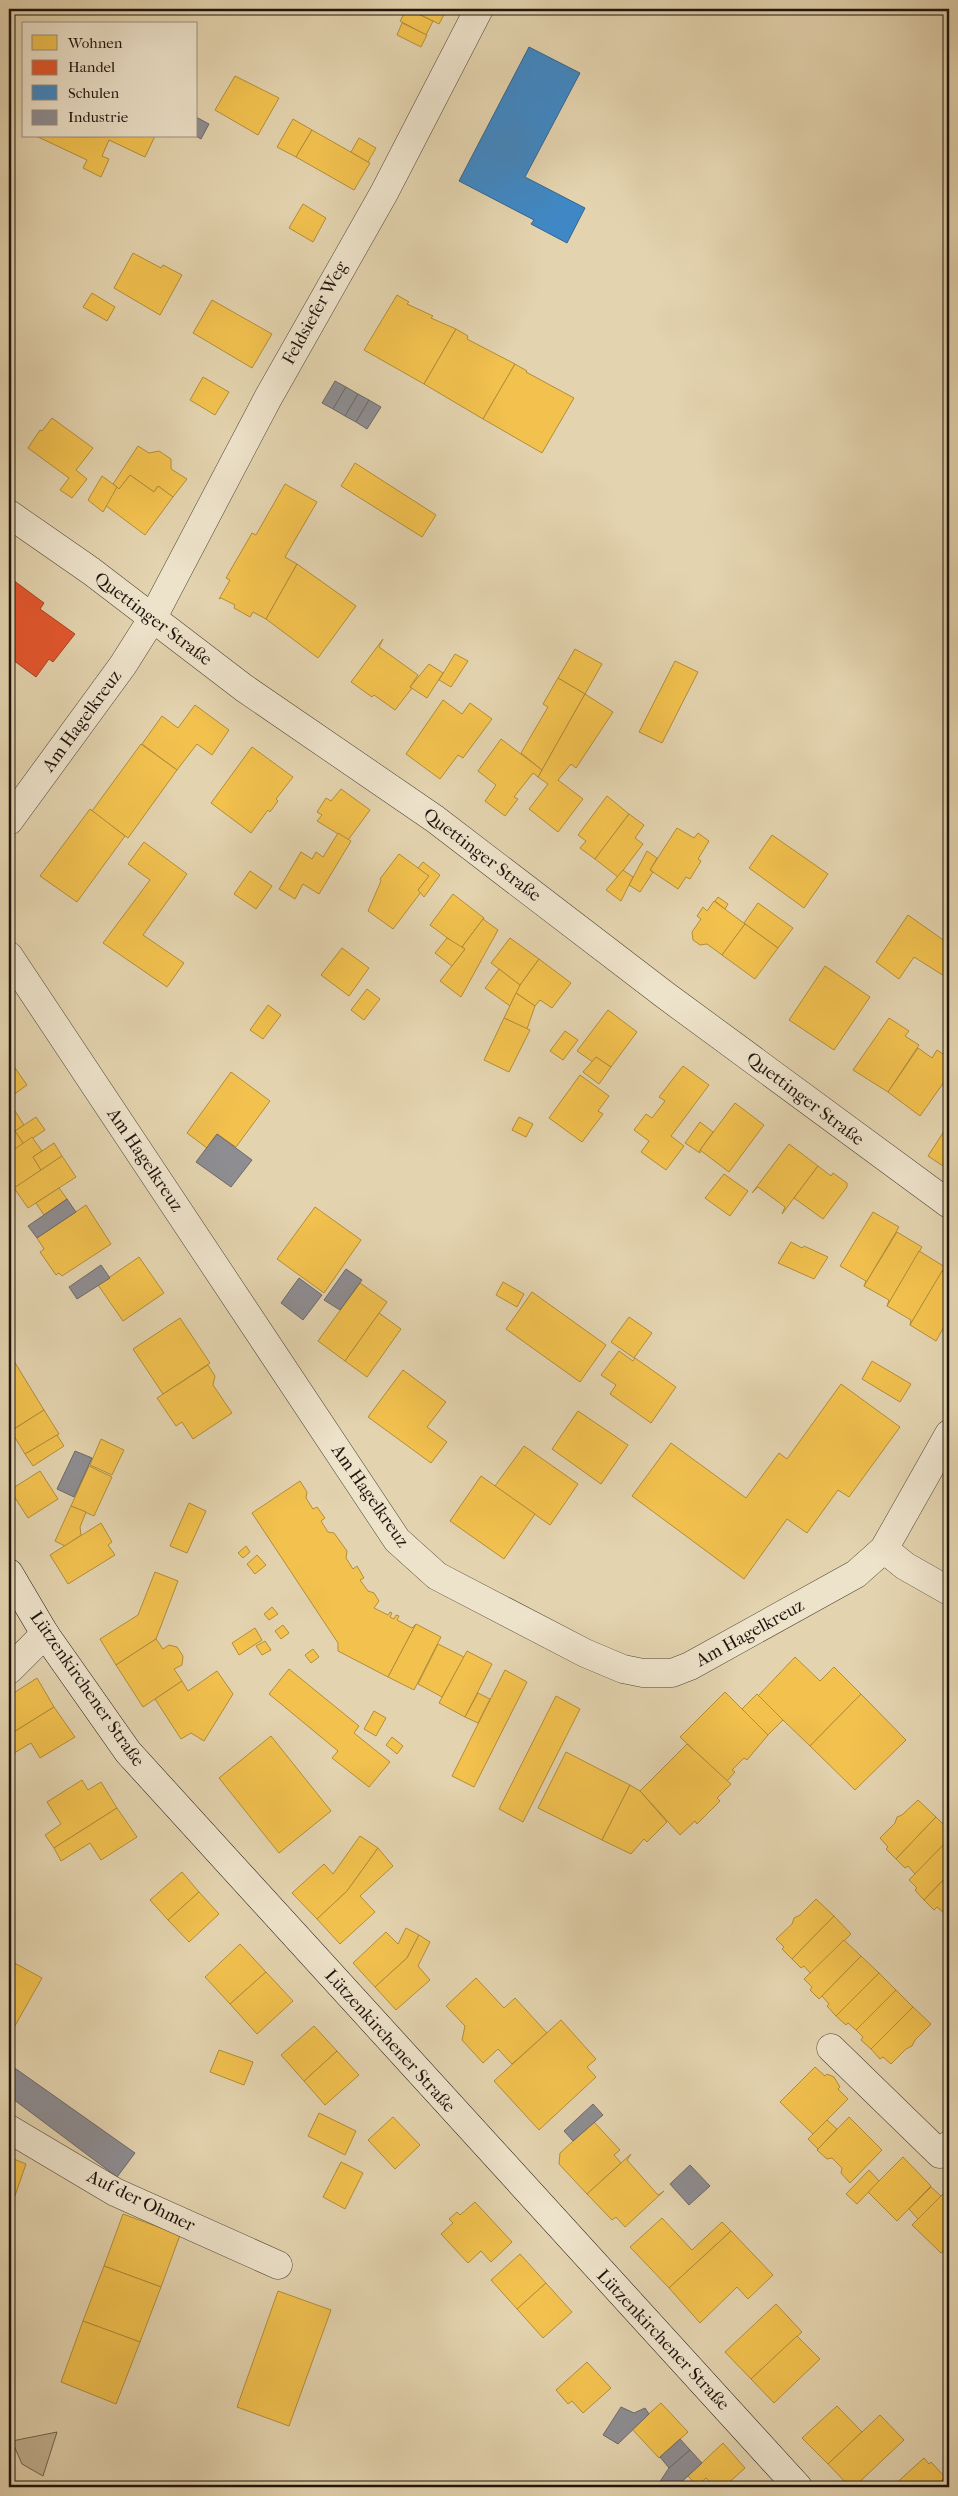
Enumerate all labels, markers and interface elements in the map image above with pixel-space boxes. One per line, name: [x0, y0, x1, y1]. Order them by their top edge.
legend: [22, 22, 198, 138]
text: Wohnen: [67, 34, 123, 52]
text: Handel: [68, 58, 115, 76]
text: Schulen: [68, 84, 119, 102]
text: Industrie: [68, 108, 129, 126]
street label: Feldsiefer Weg: [278, 257, 352, 368]
street label: Quettinger Straße: [90, 568, 216, 670]
street label: Am Hagelkreuz: [38, 666, 126, 777]
street label: Quettinger Straße: [419, 804, 545, 906]
street label: Quettinger Straße: [742, 1048, 868, 1150]
street label: Am Hagelkreuz: [102, 1103, 187, 1216]
street label: Am Hagelkreuz: [326, 1440, 413, 1551]
street label: Am Hagelkreuz: [691, 1595, 808, 1672]
street label: Lützenkirchener Straße: [25, 1607, 149, 1771]
street label: Lützenkirchener Straße: [320, 1965, 460, 2117]
street label: Auf der Ohmer: [83, 2165, 199, 2236]
street label: Lützenkirchener Straße: [592, 2265, 734, 2415]

